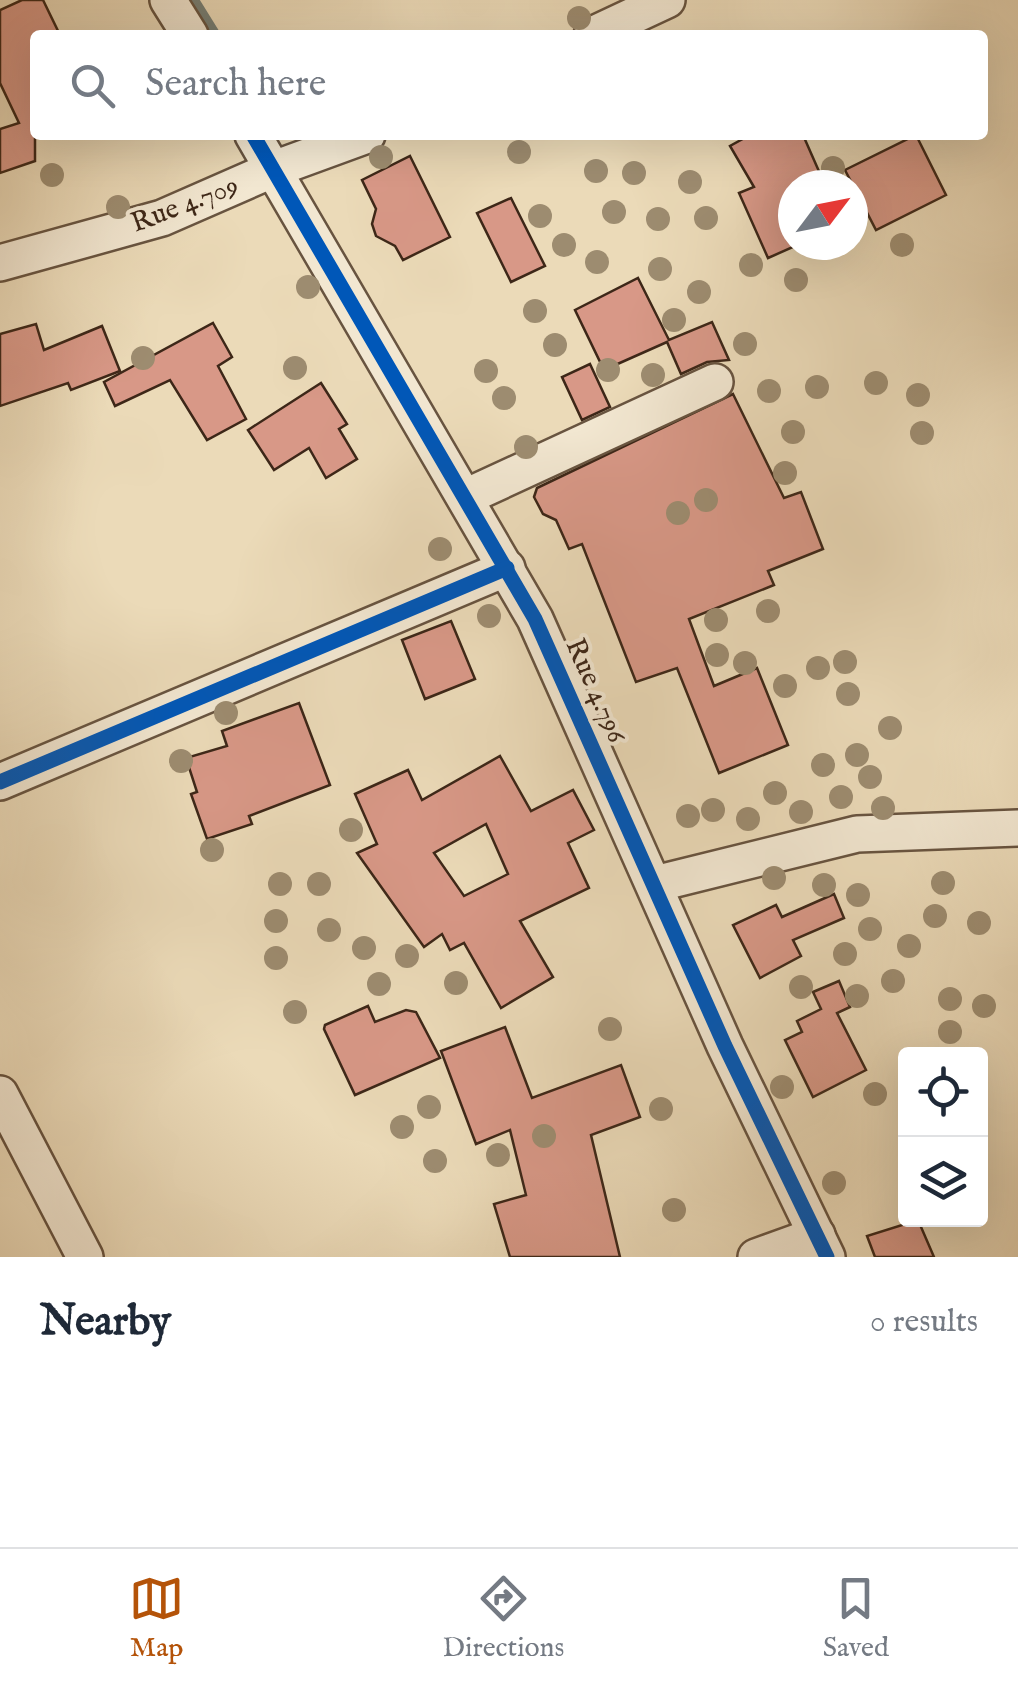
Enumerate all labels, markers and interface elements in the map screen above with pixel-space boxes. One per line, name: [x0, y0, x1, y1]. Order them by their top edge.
search box: [30, 30, 988, 140]
icon: search: [65, 58, 120, 113]
text: Search here: [145, 61, 326, 109]
street label: Rue 4.709: [126, 168, 244, 242]
north arrow: [778, 170, 868, 260]
street label: Rue 4.796: [557, 633, 634, 750]
map controls: [898, 1047, 988, 1227]
button: locate: [898, 1047, 988, 1137]
button: layers: [898, 1137, 988, 1227]
text: Nearby: [40, 1296, 171, 1349]
text: 0 results: [870, 1302, 978, 1343]
tab: Map: [129, 1571, 184, 1666]
tab: Directions: [442, 1571, 564, 1666]
tab: Saved: [823, 1571, 889, 1666]

